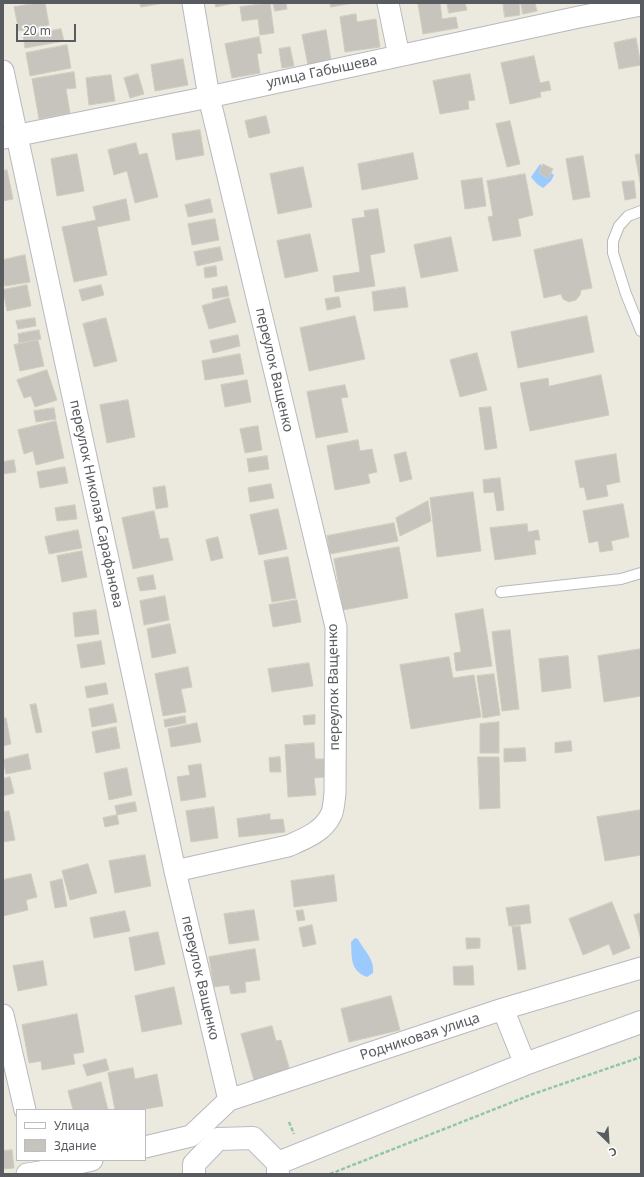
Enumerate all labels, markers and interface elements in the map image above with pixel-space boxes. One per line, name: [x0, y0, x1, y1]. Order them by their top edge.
scale bar: [18, 16, 78, 42]
text: 20 m: [23, 22, 51, 39]
street label: улица Габышева: [265, 52, 379, 92]
street label: переулок Ващенко: [252, 306, 296, 434]
street label: переулок Николая Сарафанова: [66, 399, 126, 609]
street label: переулок Ващенко: [324, 623, 344, 751]
street label: переулок Ващенко: [178, 914, 222, 1042]
street label: Родниковая улица: [358, 1010, 482, 1064]
legend: [16, 1109, 146, 1161]
text: Улица: [54, 1117, 89, 1134]
north arrow: [588, 1121, 628, 1161]
text: Здание: [54, 1137, 96, 1154]
text: С: [607, 1144, 620, 1161]

